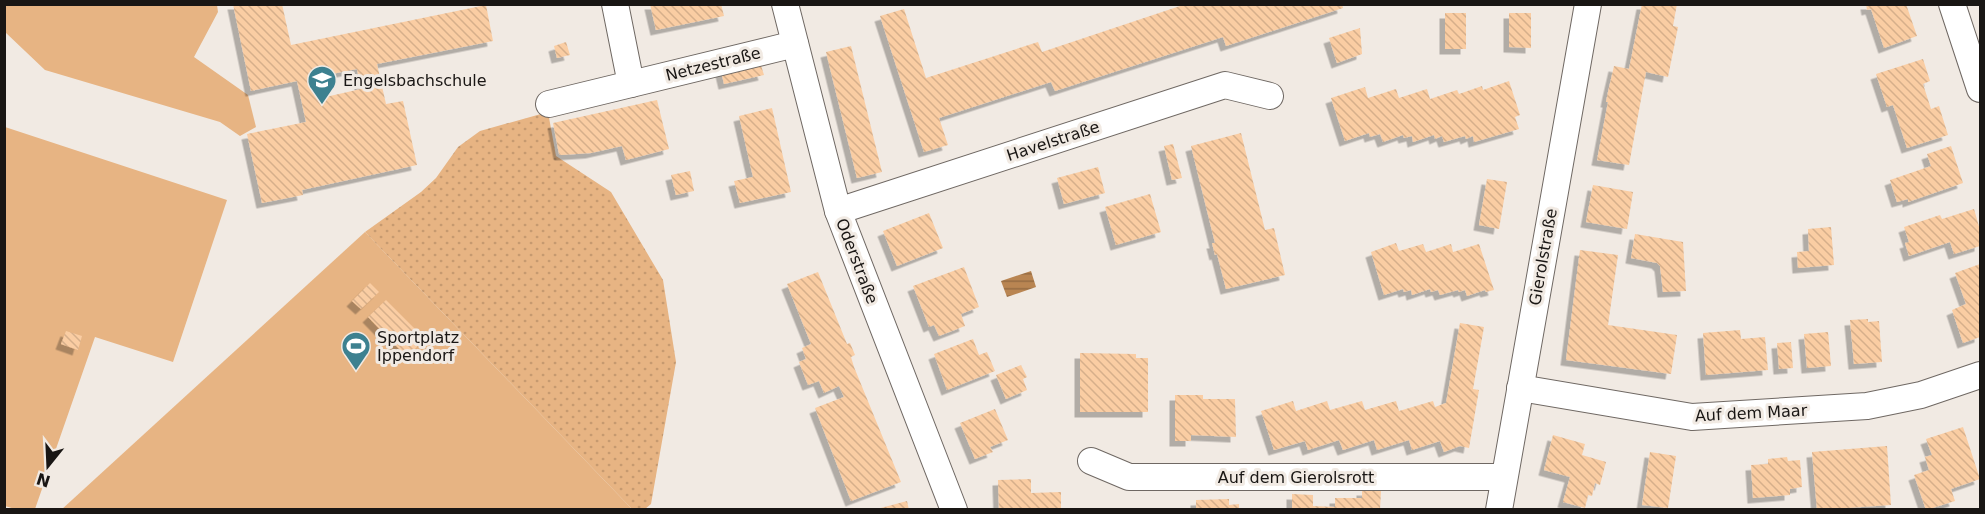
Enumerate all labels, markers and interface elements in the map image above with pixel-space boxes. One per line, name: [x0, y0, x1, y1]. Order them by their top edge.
street label: Netzestraße: [664, 43, 762, 85]
school or university icon: Engelsbachschule: [306, 64, 338, 106]
place label: Engelsbachschule: [343, 71, 487, 90]
street label: Havelstraße: [1004, 117, 1102, 165]
street label: Gierolstraße: [1525, 207, 1561, 307]
street label: Oderstraße: [832, 216, 882, 306]
place label: Sportplatz Ippendorf: [377, 328, 459, 365]
sports icon: Sportplatz Ippendorf: [340, 330, 372, 372]
street label: Auf dem Maar: [1694, 401, 1808, 425]
north arrow: [18, 436, 78, 496]
street label: Auf dem Gierolsrott: [1218, 468, 1374, 487]
text: N: [34, 469, 53, 491]

